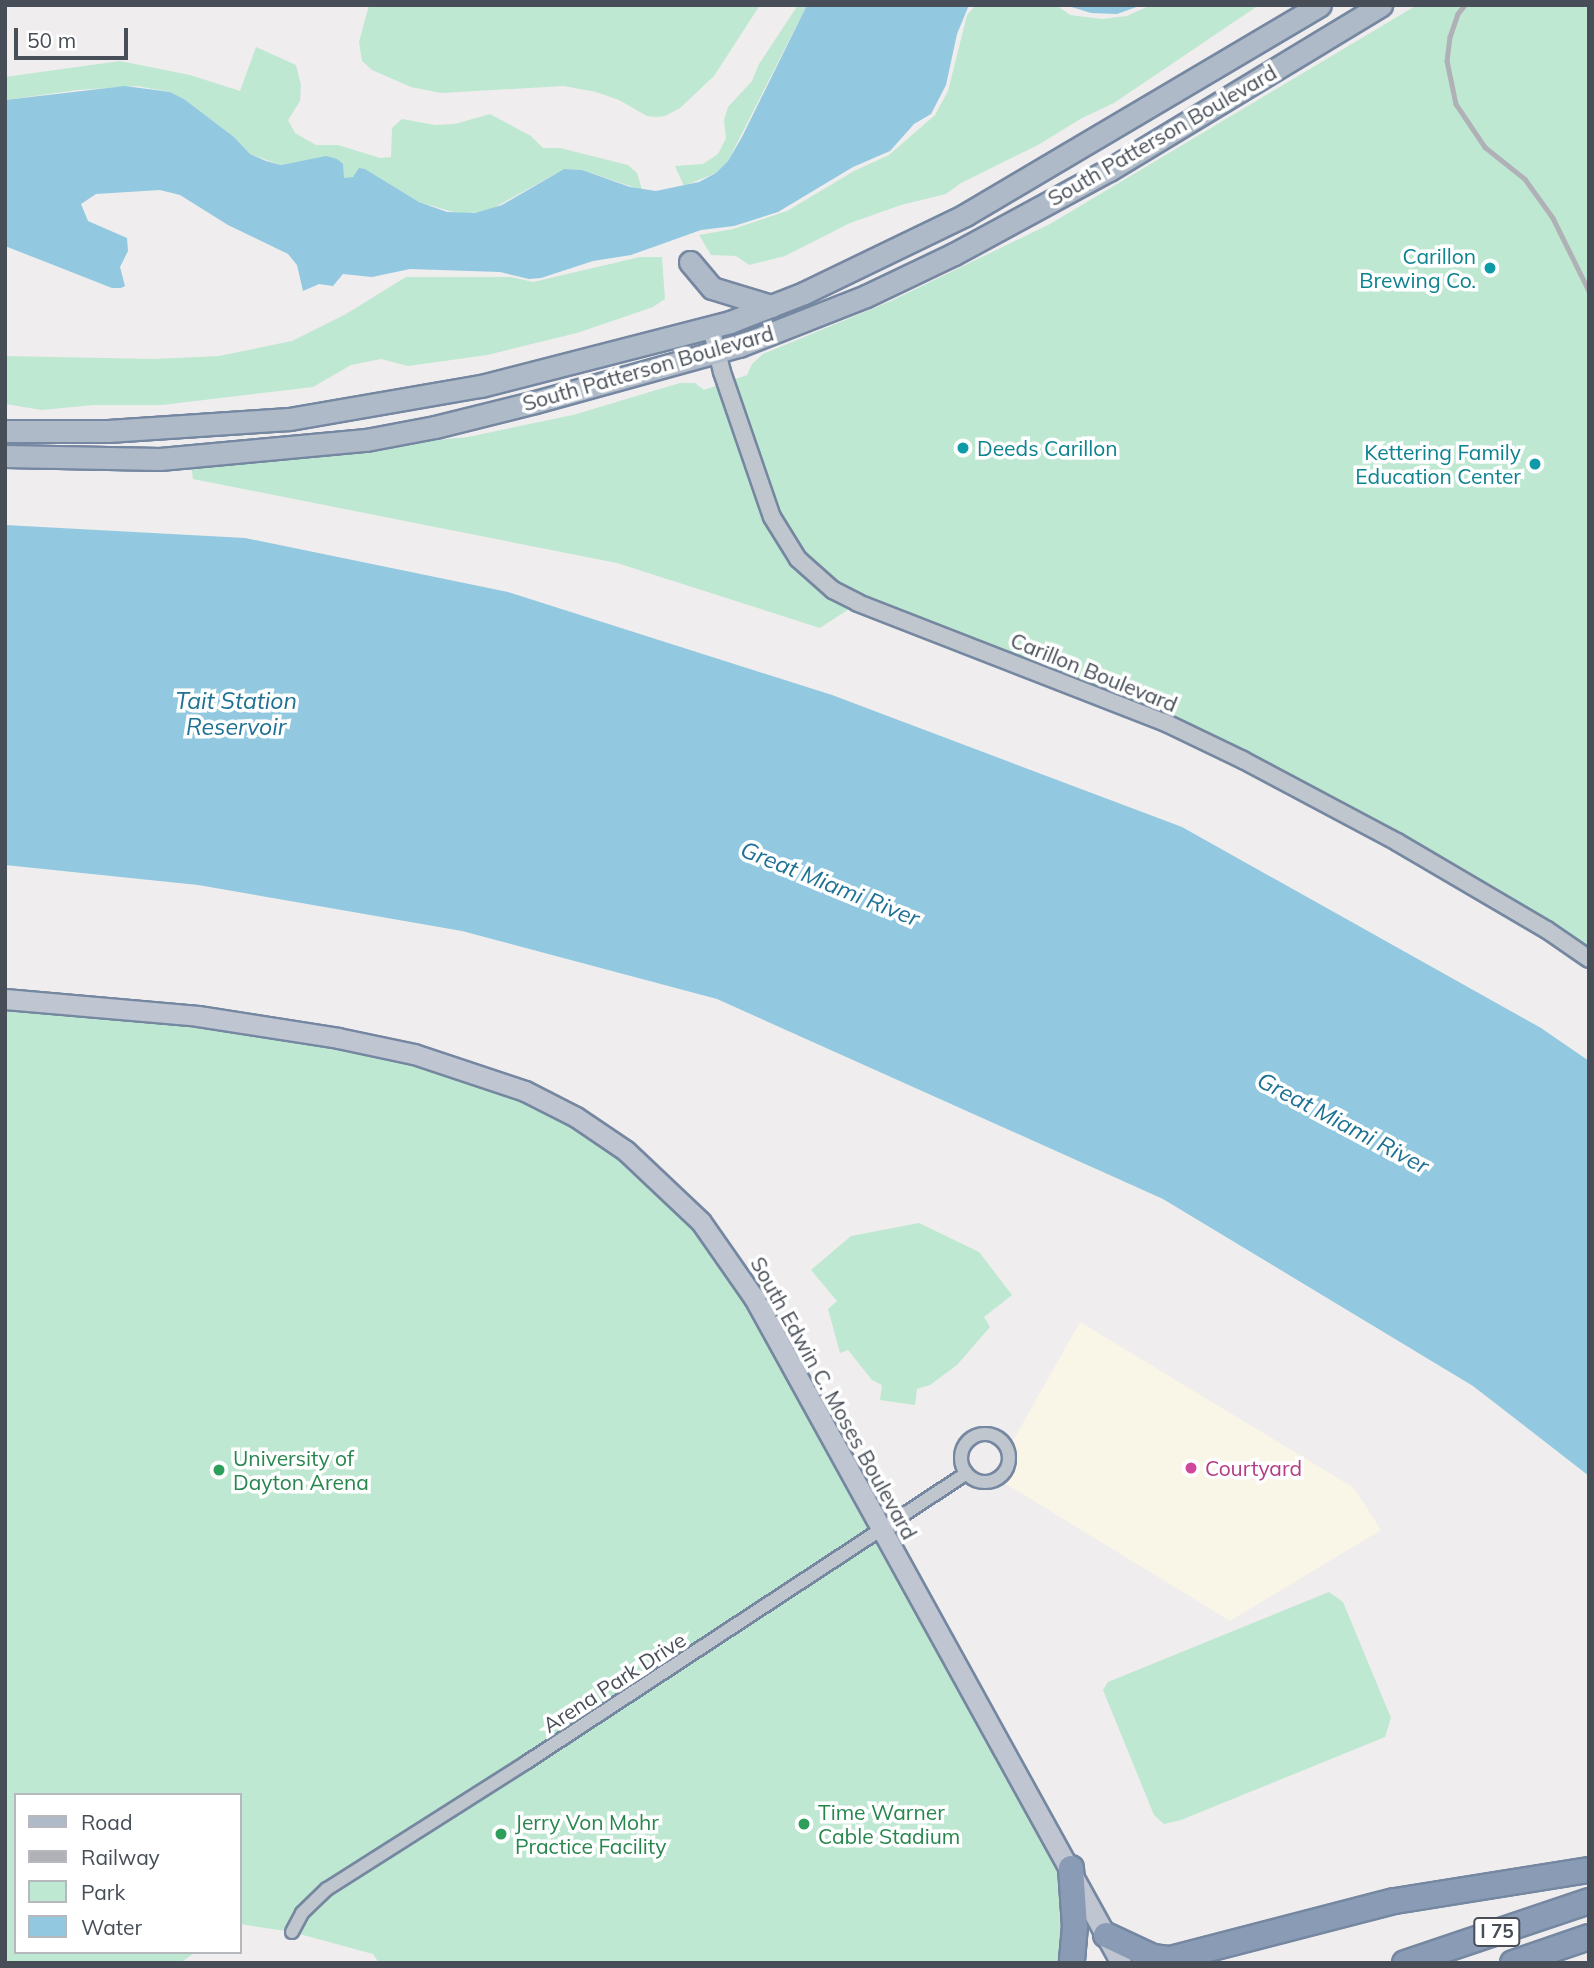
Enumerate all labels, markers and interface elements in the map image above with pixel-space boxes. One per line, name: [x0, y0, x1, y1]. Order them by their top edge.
scale bar: [18, 14, 131, 58]
text: 50 m: [27, 27, 76, 53]
street label: South Patterson Boulevard: [1043, 59, 1281, 211]
place label: Carillon Brewing Co.: [1359, 243, 1476, 293]
marker: Carillon Brewing Co.: [1482, 260, 1498, 276]
street label: South Patterson Boulevard: [520, 320, 776, 416]
place label: Deeds Carillon: [977, 435, 1118, 461]
place label: Kettering Family Education Center: [1355, 439, 1521, 489]
marker: Deeds Carillon: [955, 440, 971, 456]
marker: Kettering Family Education Center: [1527, 456, 1543, 472]
street label: Carillon Boulevard: [1007, 627, 1181, 717]
water label: Tait Station Reservoir: [175, 687, 297, 741]
water label: Great Miami River: [737, 836, 923, 932]
water label: Great Miami River: [1252, 1066, 1434, 1180]
street label: South Edwin C. Moses Boulevard: [746, 1252, 922, 1544]
place label: University of Dayton Arena: [233, 1445, 369, 1495]
place label: Courtyard: [1205, 1455, 1302, 1481]
marker: Courtyard: [1183, 1460, 1199, 1476]
marker: University of Dayton Arena: [211, 1462, 227, 1478]
street label: Arena Park Drive: [538, 1626, 690, 1738]
legend: [14, 1793, 242, 1954]
place label: Time Warner Cable Stadium: [818, 1799, 960, 1849]
text: Road: [81, 1809, 132, 1835]
place label: Jerry Von Mohr Practice Facility: [515, 1809, 666, 1859]
marker: Time Warner Cable Stadium: [796, 1816, 812, 1832]
marker: Jerry Von Mohr Practice Facility: [493, 1826, 509, 1842]
text: Railway: [81, 1844, 160, 1870]
text: Park: [81, 1879, 125, 1905]
text: Water: [81, 1914, 142, 1940]
road number: I 75: [1472, 1916, 1522, 1948]

